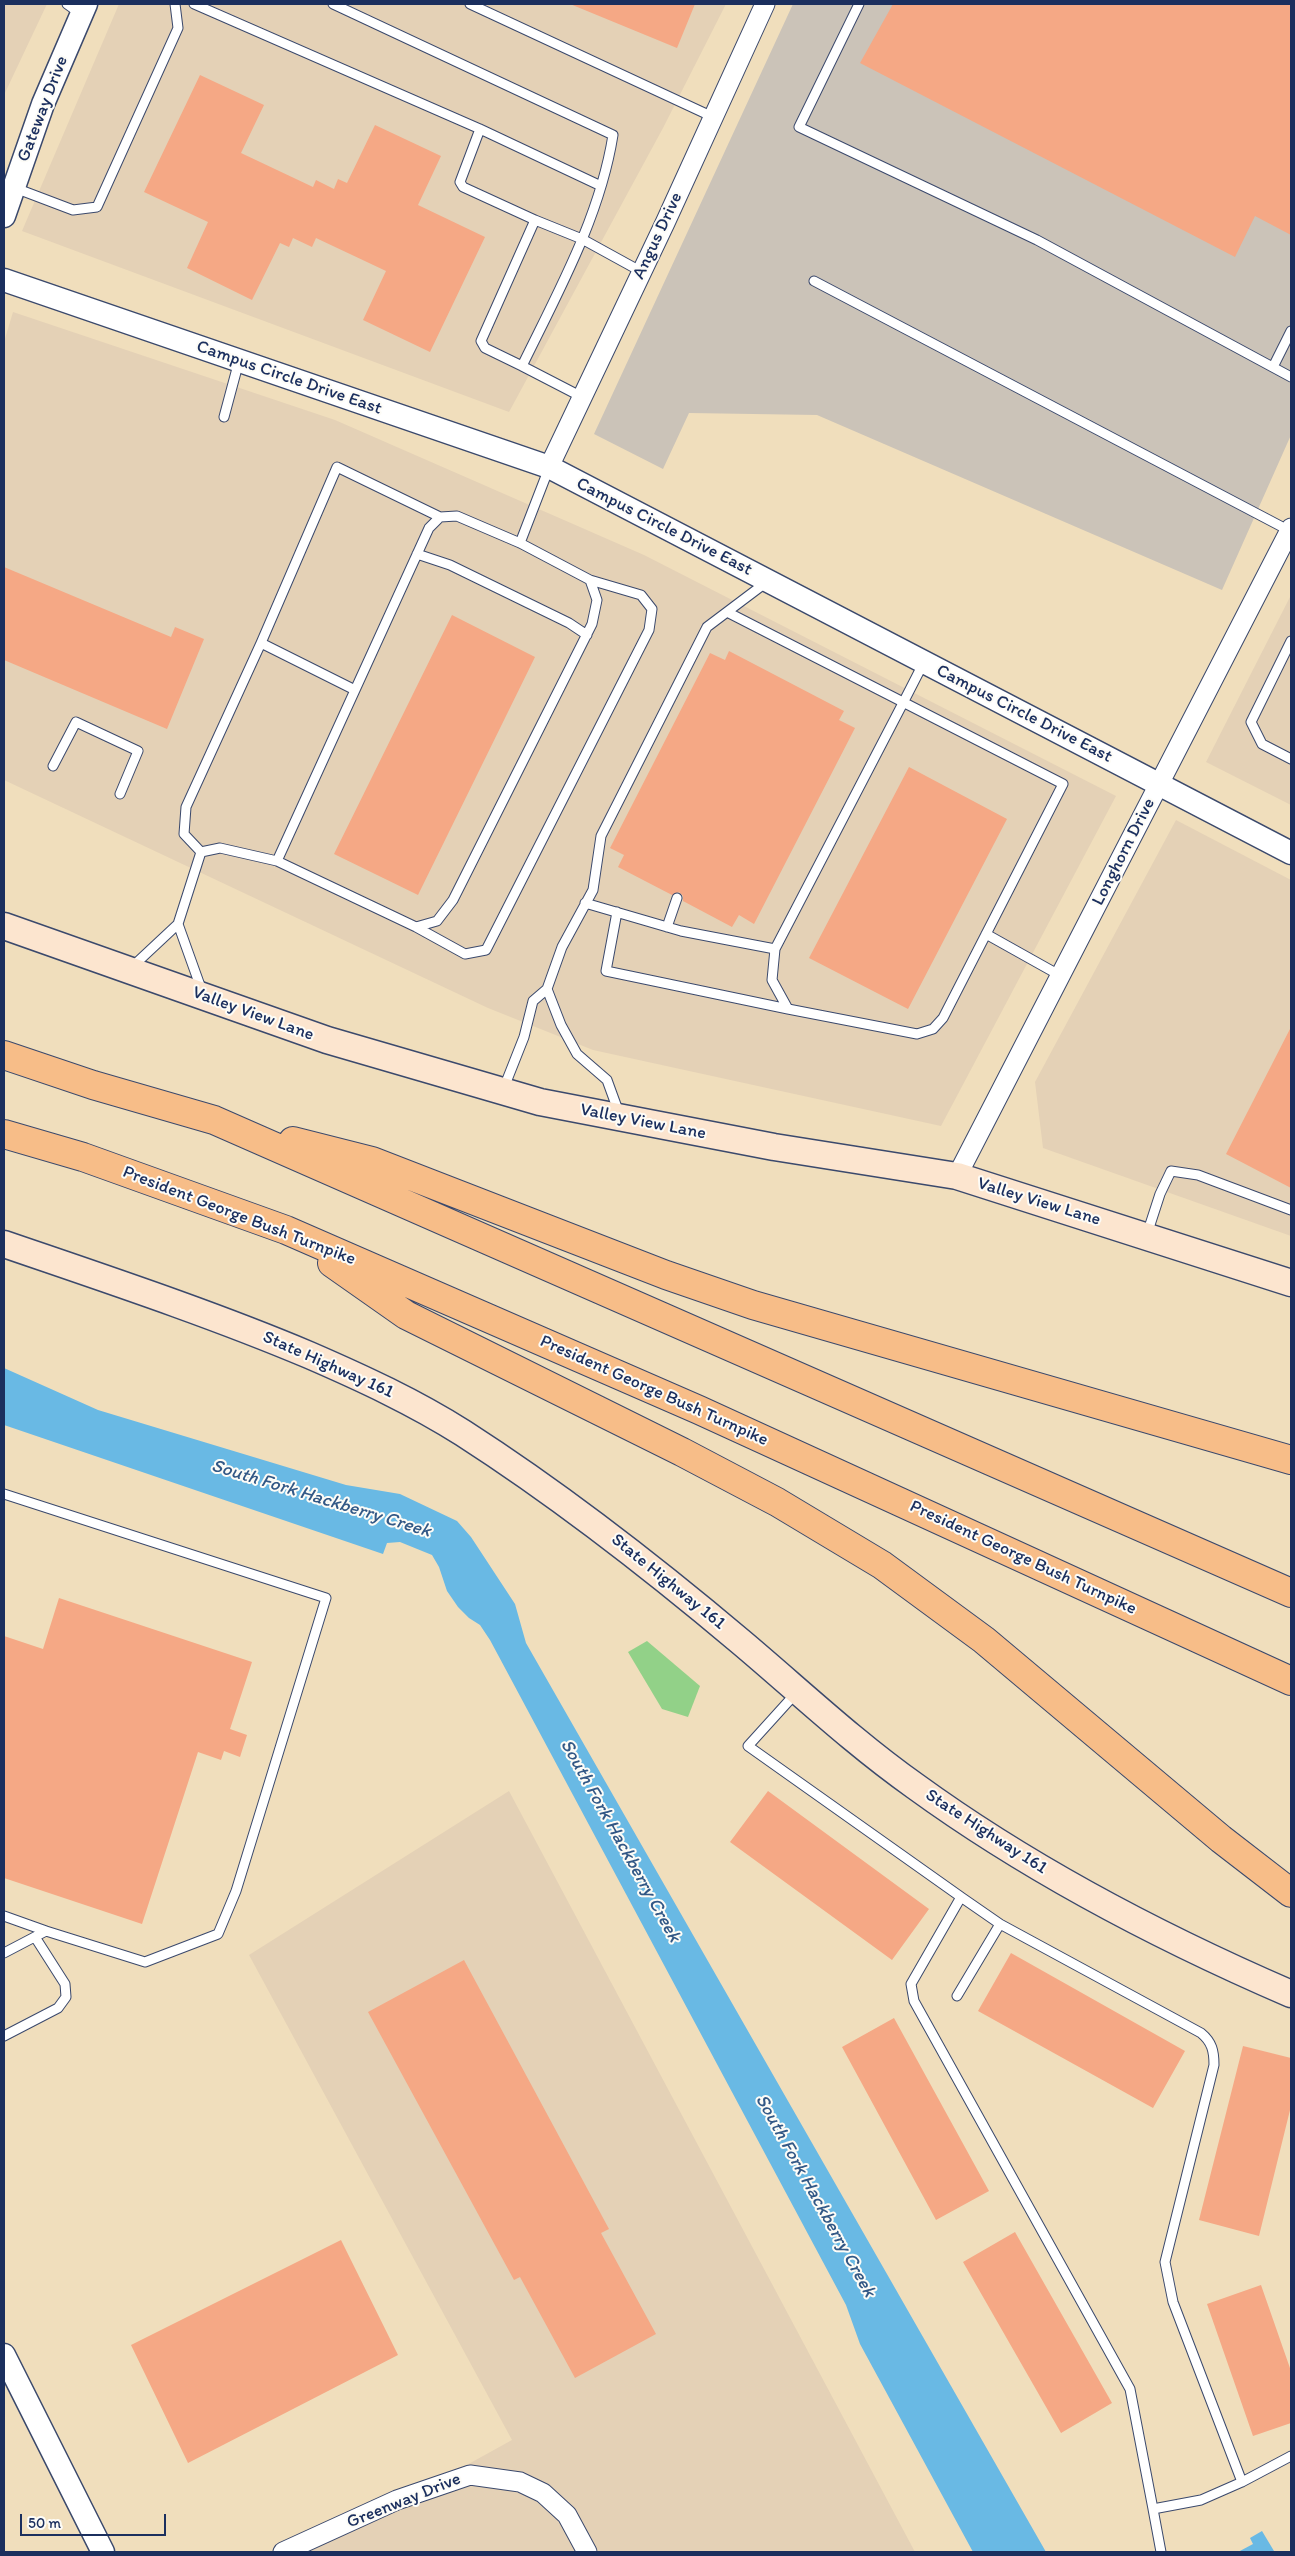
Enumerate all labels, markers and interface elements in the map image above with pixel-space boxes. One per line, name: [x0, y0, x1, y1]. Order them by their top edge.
street label: Gateway Drive: [13, 53, 73, 165]
street label: Angus Drive: [628, 189, 688, 283]
street label: Campus Circle Drive East: [193, 336, 385, 420]
street label: Campus Circle Drive East: [572, 473, 756, 581]
street label: Campus Circle Drive East: [932, 660, 1116, 768]
street label: Longhorn Drive: [1088, 795, 1160, 909]
street label: Valley View Lane: [189, 982, 317, 1046]
street label: Valley View Lane: [578, 1099, 708, 1145]
street label: President George Bush Turnpike: [120, 1162, 358, 1270]
street label: Valley View Lane: [975, 1173, 1103, 1231]
street label: State Highway 161: [259, 1326, 397, 1404]
street label: President George Bush Turnpike: [536, 1331, 772, 1451]
water label: South Fork Hackberry Creek: [209, 1455, 433, 1543]
street label: President George Bush Turnpike: [906, 1496, 1140, 1620]
street label: State Highway 161: [606, 1529, 730, 1635]
water label: South Fork Hackberry Creek: [555, 1736, 685, 1946]
street label: State Highway 161: [921, 1785, 1051, 1879]
water label: South Fork Hackberry Creek: [750, 2091, 880, 2301]
street label: Greenway Drive: [344, 2468, 464, 2534]
scale bar: [22, 2504, 169, 2536]
text: 50 m: [28, 2514, 61, 2532]

